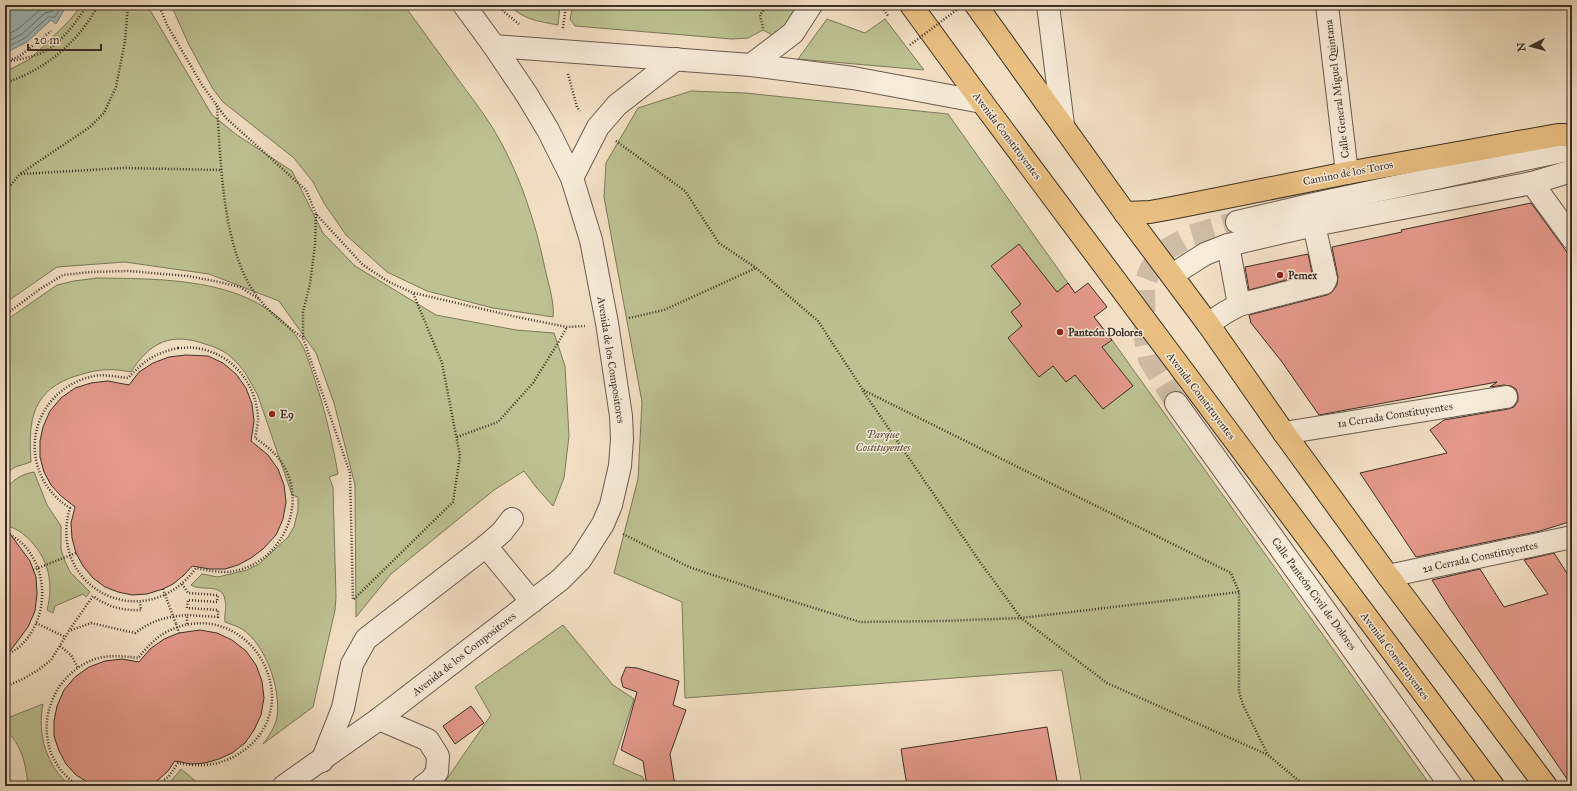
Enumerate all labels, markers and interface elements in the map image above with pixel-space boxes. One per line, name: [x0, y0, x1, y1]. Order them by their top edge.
street label: Calle General Miguel Quintana: [1322, 19, 1352, 159]
scale bar: [28, 26, 101, 52]
north arrow: [1511, 26, 1551, 66]
text: 20 m: [34, 33, 60, 47]
text: N: [1515, 41, 1529, 52]
street label: Avenida Constituyentes: [969, 89, 1044, 182]
street label: Camino de los Toros: [1302, 158, 1394, 188]
place label: Pemex: [1288, 269, 1317, 282]
marker: Pemex: [1275, 270, 1285, 280]
street label: Avenida de los Compositores: [594, 295, 627, 424]
place label: Panteón Dolores: [1068, 326, 1143, 339]
marker: Panteón Dolores: [1055, 327, 1065, 337]
street label: Avenida Constituyentes: [1163, 349, 1238, 442]
street label: 1a Cerrada Constituyentes: [1336, 399, 1454, 431]
place label: E9: [280, 408, 294, 422]
marker: E9: [267, 409, 277, 419]
park label: Parque Costituyentes: [856, 428, 911, 454]
street label: Calle Panteón Civil de Dolores: [1269, 535, 1359, 653]
street label: 2a Cerrada Constituyentes: [1421, 538, 1539, 576]
street label: Avenida de los Compositores: [409, 609, 518, 699]
street label: Avenida Constituyentes: [1357, 609, 1432, 702]

